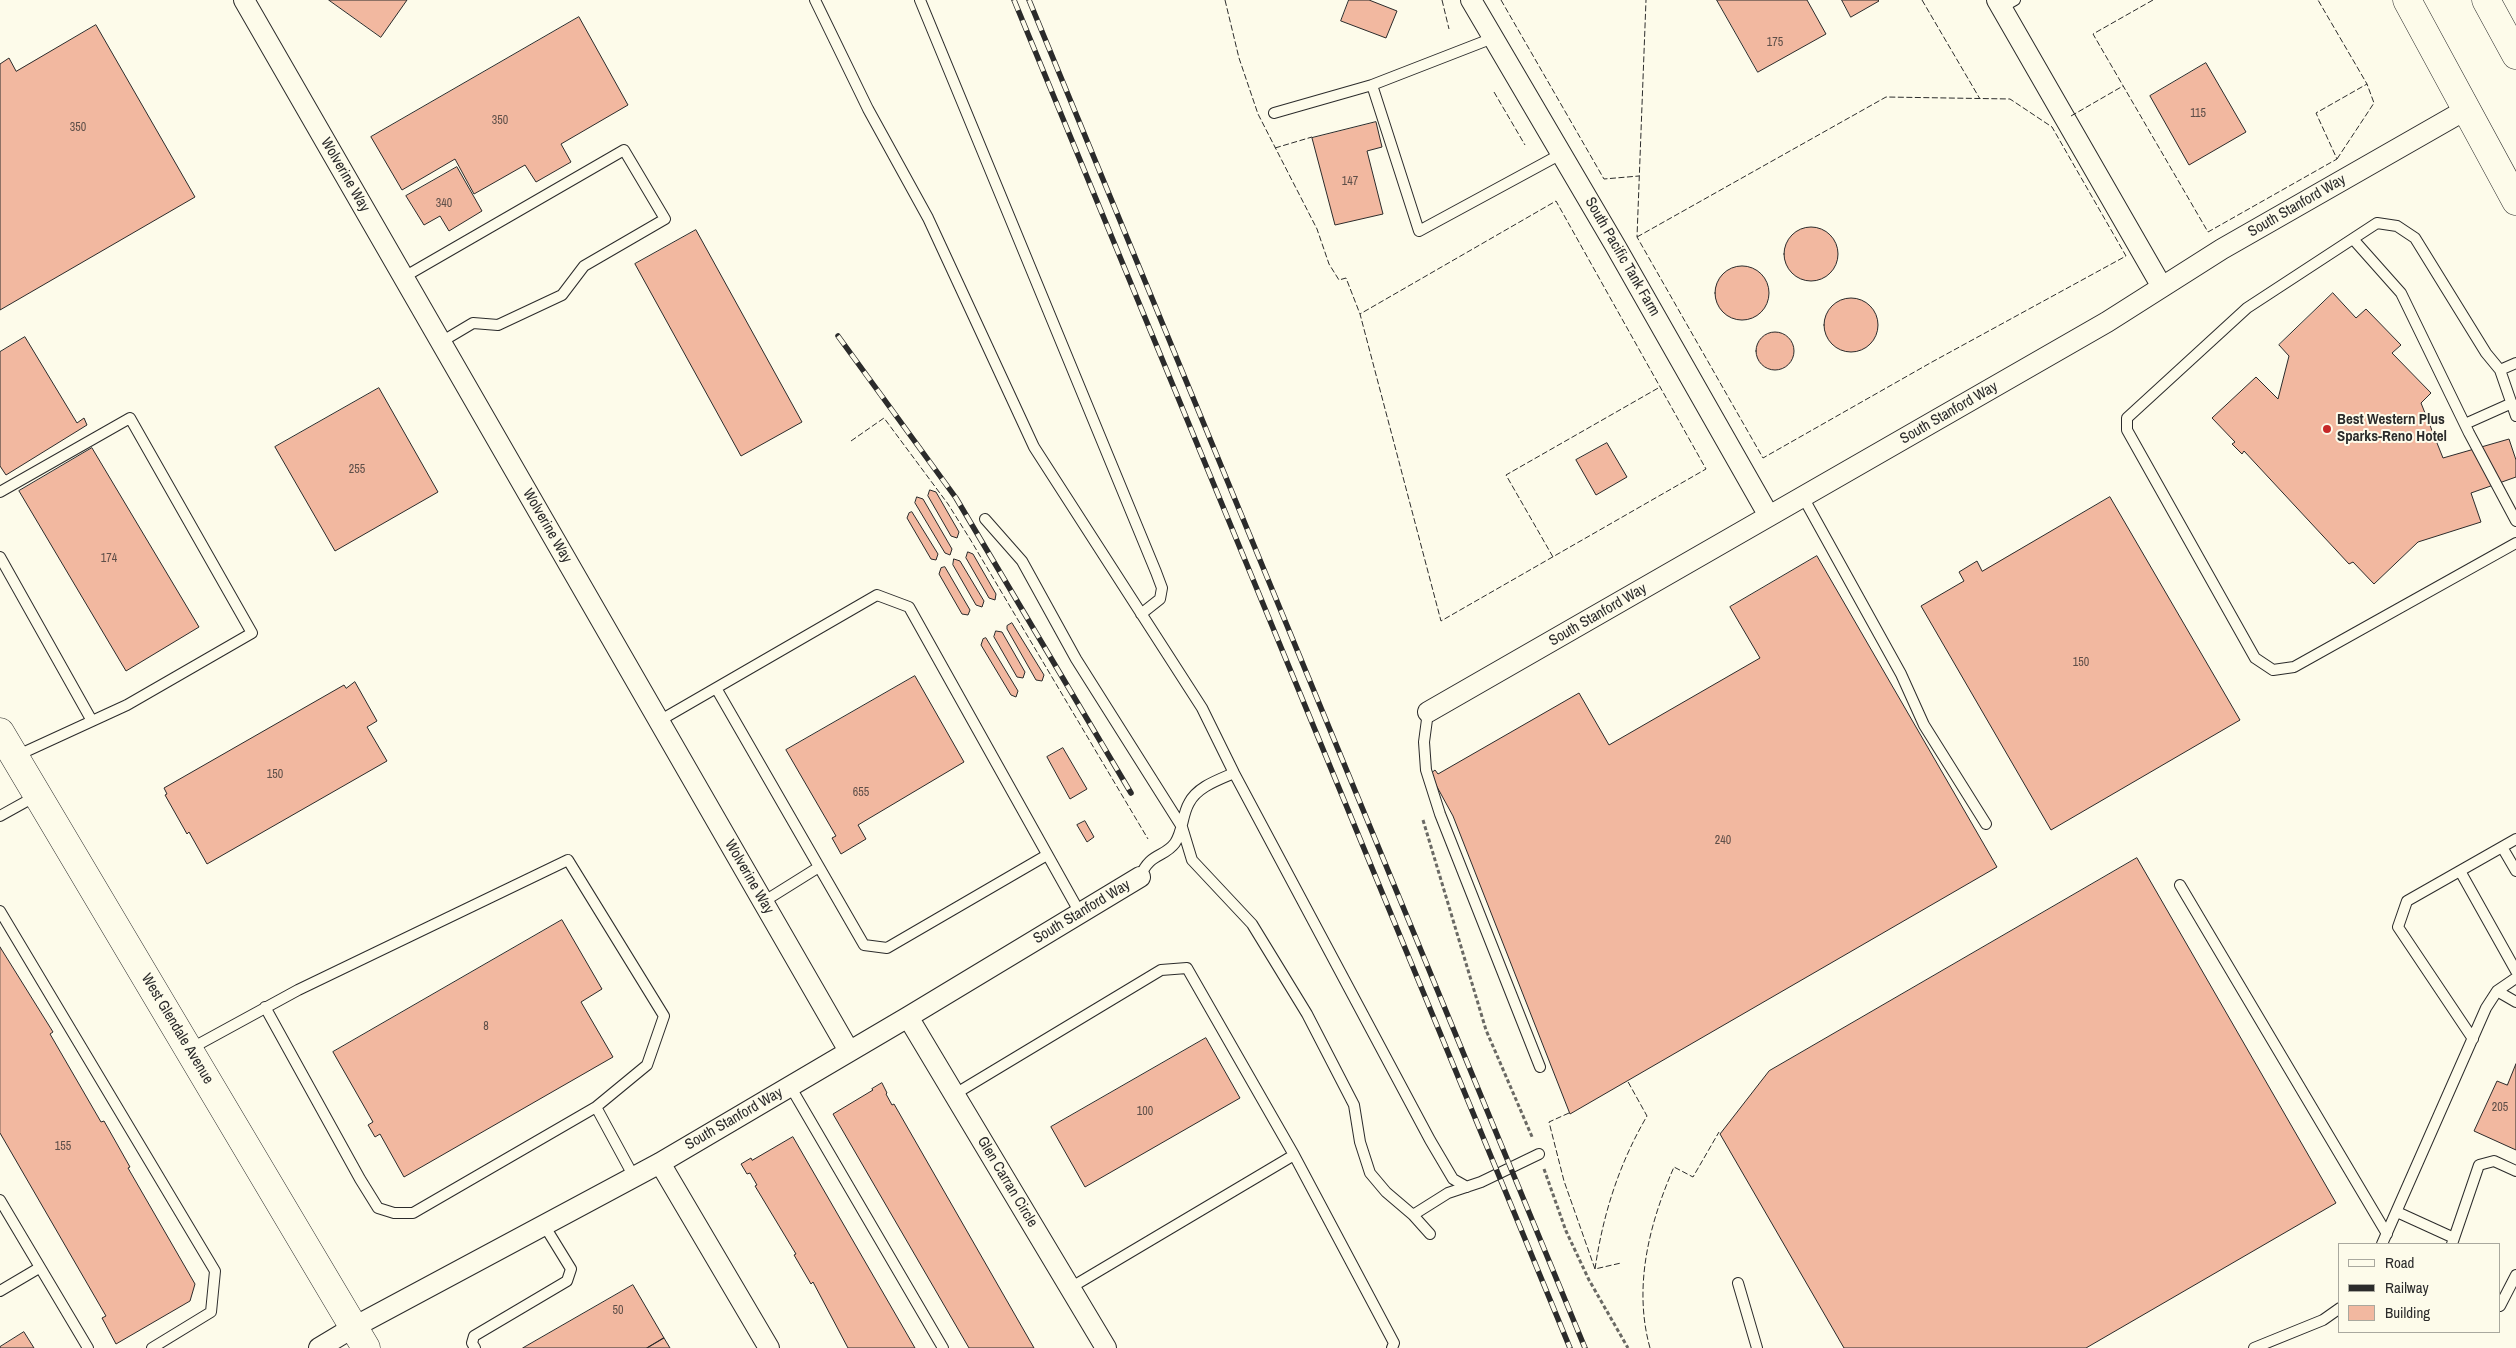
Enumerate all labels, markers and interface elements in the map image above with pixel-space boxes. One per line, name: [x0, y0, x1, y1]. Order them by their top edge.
house number: 175: [1767, 36, 1783, 50]
house number: 115: [2190, 107, 2206, 121]
house number: 350: [492, 114, 508, 128]
house number: 350: [70, 121, 86, 135]
street label: Wolverine Way: [317, 135, 373, 215]
street label: South Stanford Way: [2245, 171, 2349, 241]
house number: 147: [1342, 175, 1358, 189]
street label: South Pacific Tank Farm: [1581, 194, 1663, 320]
house number: 340: [436, 197, 452, 211]
street label: South Stanford Way: [1897, 378, 2001, 448]
place label: Best Western Plus Sparks-Reno Hotel: [2337, 411, 2447, 446]
marker: Best Western Plus Sparks-Reno Hotel: [2321, 423, 2333, 435]
house number: 255: [349, 463, 365, 477]
street label: Wolverine Way: [519, 486, 575, 566]
house number: 174: [101, 552, 117, 566]
street label: South Stanford Way: [1546, 580, 1650, 650]
house number: 150: [2073, 656, 2089, 670]
house number: 150: [267, 768, 283, 782]
house number: 655: [853, 786, 869, 800]
house number: 240: [1715, 834, 1731, 848]
street label: Wolverine Way: [721, 837, 777, 917]
street label: South Stanford Way: [1030, 876, 1134, 948]
street label: West Glendale Avenue: [137, 971, 217, 1087]
house number: 8: [483, 1020, 489, 1034]
street label: South Stanford Way: [682, 1084, 786, 1154]
house number: 205: [2492, 1101, 2508, 1115]
house number: 100: [1137, 1105, 1153, 1119]
street label: Glen Carran Circle: [973, 1133, 1041, 1231]
house number: 155: [55, 1140, 71, 1154]
legend: [2338, 1243, 2501, 1333]
text: Road: [2385, 1252, 2414, 1273]
text: Railway: [2385, 1277, 2429, 1298]
text: Building: [2385, 1302, 2430, 1323]
house number: 50: [613, 1304, 623, 1318]

